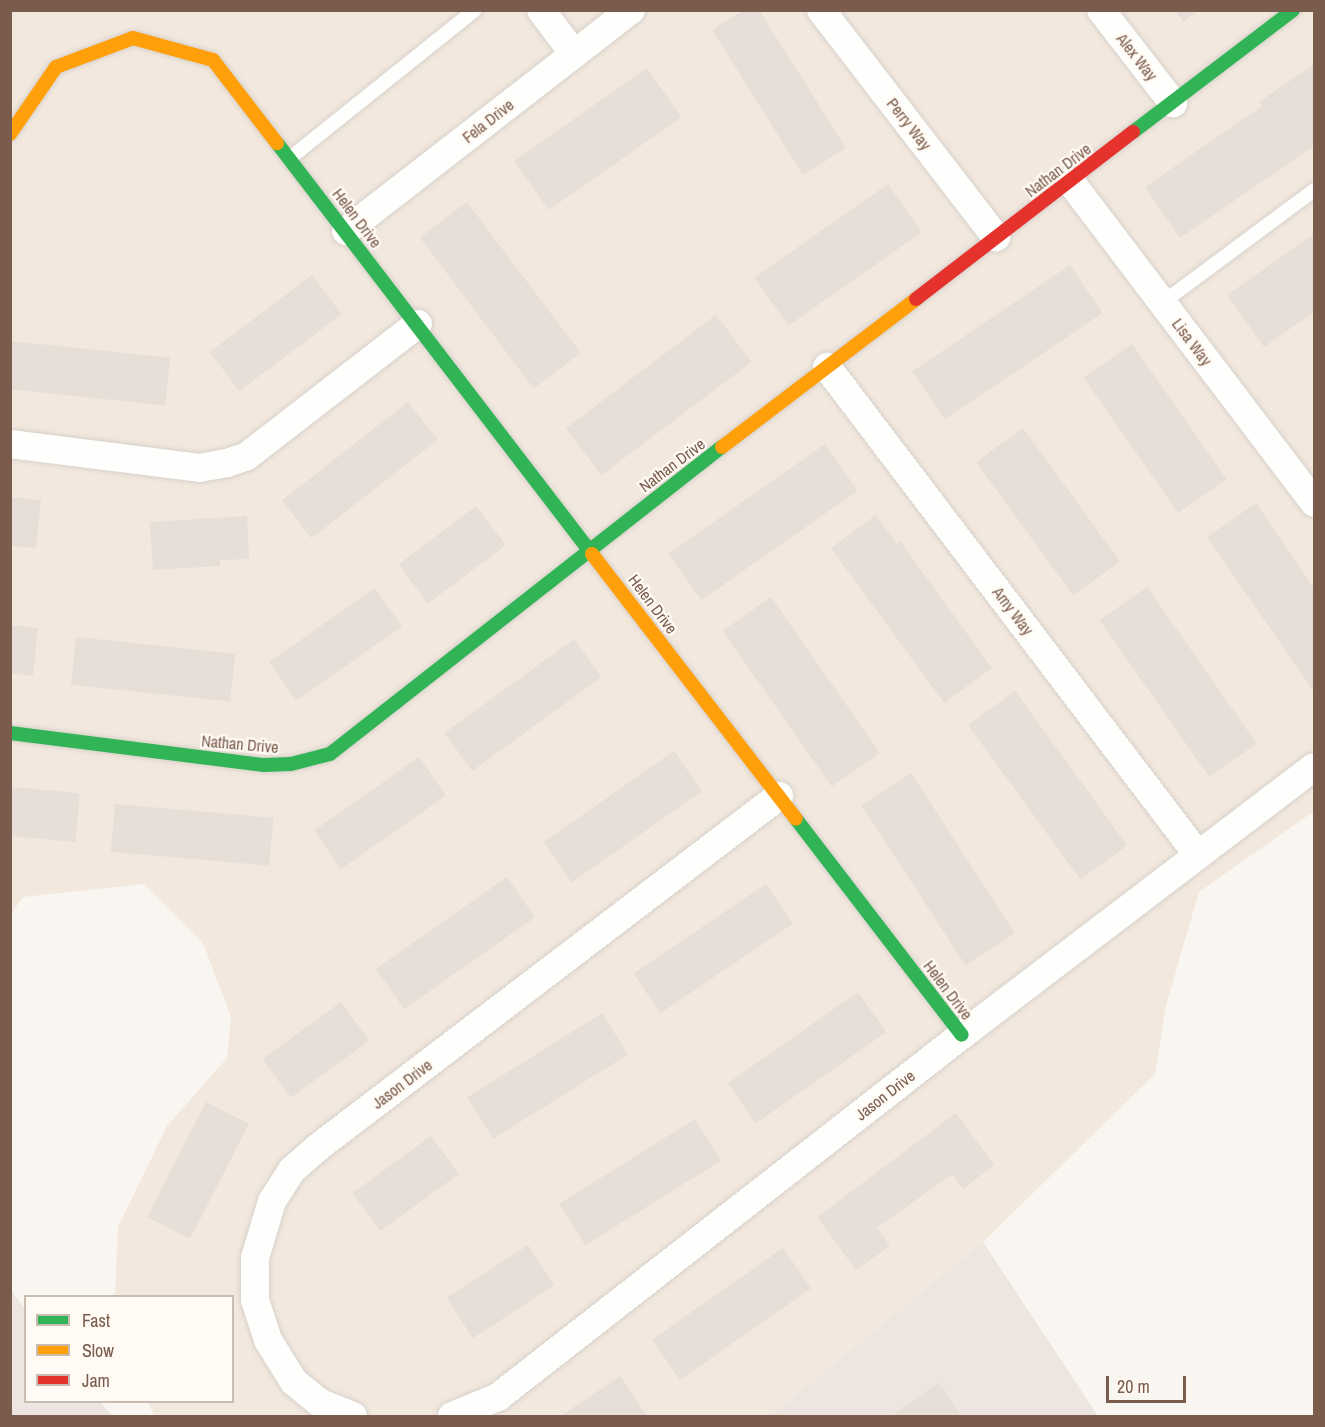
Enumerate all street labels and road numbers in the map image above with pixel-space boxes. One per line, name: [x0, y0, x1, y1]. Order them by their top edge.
street label: Alex Way: [1113, 29, 1161, 85]
street label: Perry Way: [883, 94, 935, 154]
street label: Fela Drive: [458, 95, 518, 147]
street label: Nathan Drive: [1021, 139, 1095, 201]
street label: Helen Drive: [328, 185, 386, 251]
street label: Lisa Way: [1168, 315, 1216, 369]
street label: Nathan Drive: [635, 434, 709, 496]
street label: Helen Drive: [624, 571, 682, 637]
street label: Amy Way: [989, 583, 1037, 639]
street label: Nathan Drive: [201, 731, 279, 757]
street label: Helen Drive: [919, 957, 977, 1023]
street label: Jason Drive: [368, 1055, 436, 1113]
street label: Jason Drive: [852, 1066, 918, 1124]

